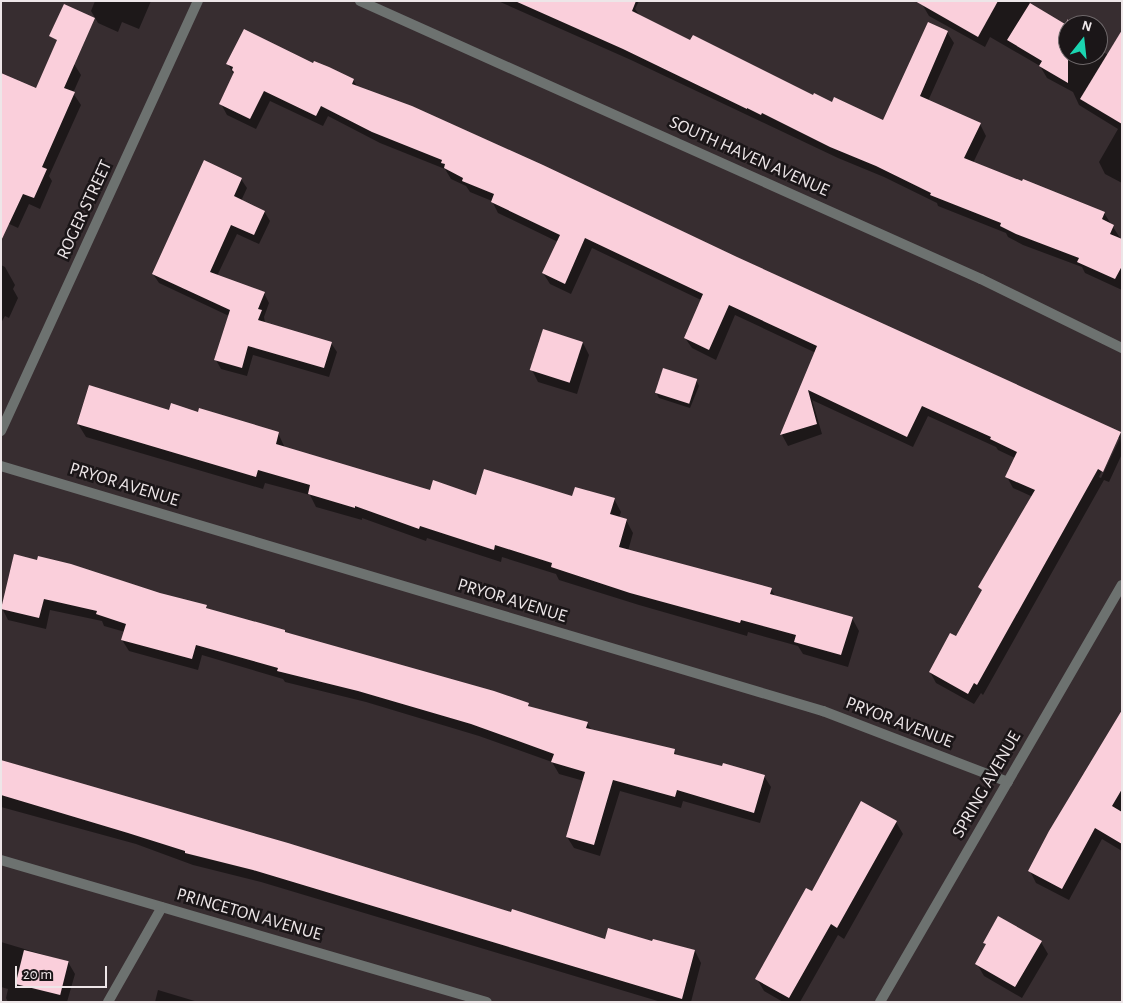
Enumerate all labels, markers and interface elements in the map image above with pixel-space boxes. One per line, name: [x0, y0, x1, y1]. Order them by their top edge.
north arrow: [1058, 15, 1108, 65]
text: N: [1080, 18, 1093, 35]
street label: SOUTH HAVEN AVENUE: [666, 112, 832, 202]
street label: ROGER STREET: [53, 157, 117, 263]
street label: PRYOR AVENUE: [67, 458, 181, 512]
street label: PRYOR AVENUE: [455, 574, 569, 628]
street label: PRYOR AVENUE: [842, 693, 956, 753]
street label: SPRING AVENUE: [948, 728, 1026, 842]
street label: PRINCETON AVENUE: [174, 884, 324, 946]
scale bar: [18, 956, 110, 988]
text: 20 m: [23, 967, 52, 982]

